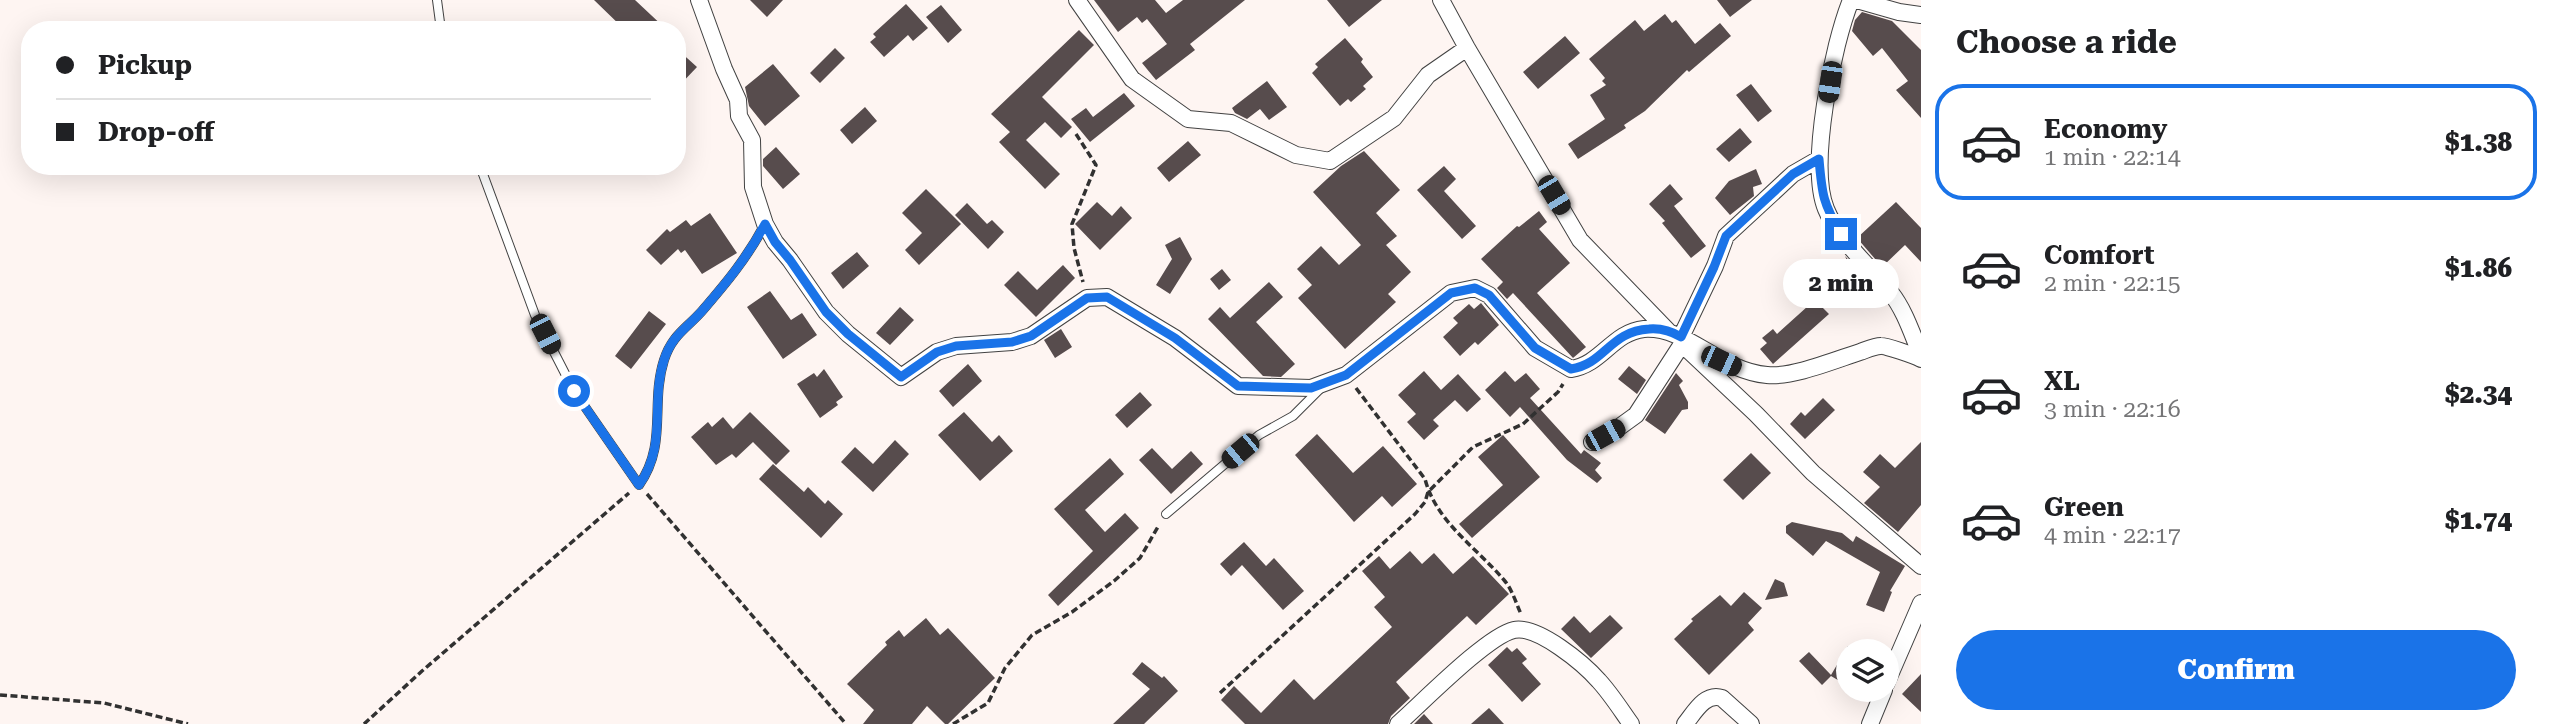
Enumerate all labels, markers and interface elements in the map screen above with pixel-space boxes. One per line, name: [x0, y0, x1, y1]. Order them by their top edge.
text: Choose a ride: [1956, 23, 2177, 61]
text: Pickup: [98, 50, 192, 80]
car: [1817, 60, 1844, 104]
icon: car: [1960, 111, 2023, 174]
text: Economy: [2044, 114, 2167, 144]
text: Drop-off: [98, 117, 214, 147]
text: $1.38: [2445, 127, 2512, 157]
text: 1 min · 22:14: [2044, 144, 2181, 171]
car: [1535, 172, 1574, 218]
route end: [1825, 218, 1857, 250]
icon: car: [1960, 237, 2023, 300]
text: Comfort: [2044, 240, 2154, 270]
text: $1.86: [2445, 253, 2512, 283]
callout: 2 min: [1783, 258, 1899, 308]
text: 2 min: [1809, 270, 1873, 297]
text: 2 min · 22:15: [2044, 270, 2181, 297]
car: [527, 311, 564, 357]
car: [1698, 343, 1745, 379]
icon: car: [1960, 363, 2023, 426]
text: XL: [2044, 366, 2080, 396]
route start: [558, 375, 590, 407]
text: $2.34: [2445, 379, 2512, 409]
text: 3 min · 22:16: [2044, 396, 2181, 423]
car: [1582, 416, 1629, 454]
car: [1218, 429, 1263, 473]
icon: car: [1960, 489, 2023, 552]
text: Green: [2044, 492, 2124, 522]
text: $1.74: [2445, 505, 2512, 535]
text: 4 min · 22:17: [2044, 522, 2181, 549]
button: Confirm: [1956, 630, 2516, 710]
map controls: [1836, 639, 1899, 702]
button: layers: [1836, 639, 1899, 702]

